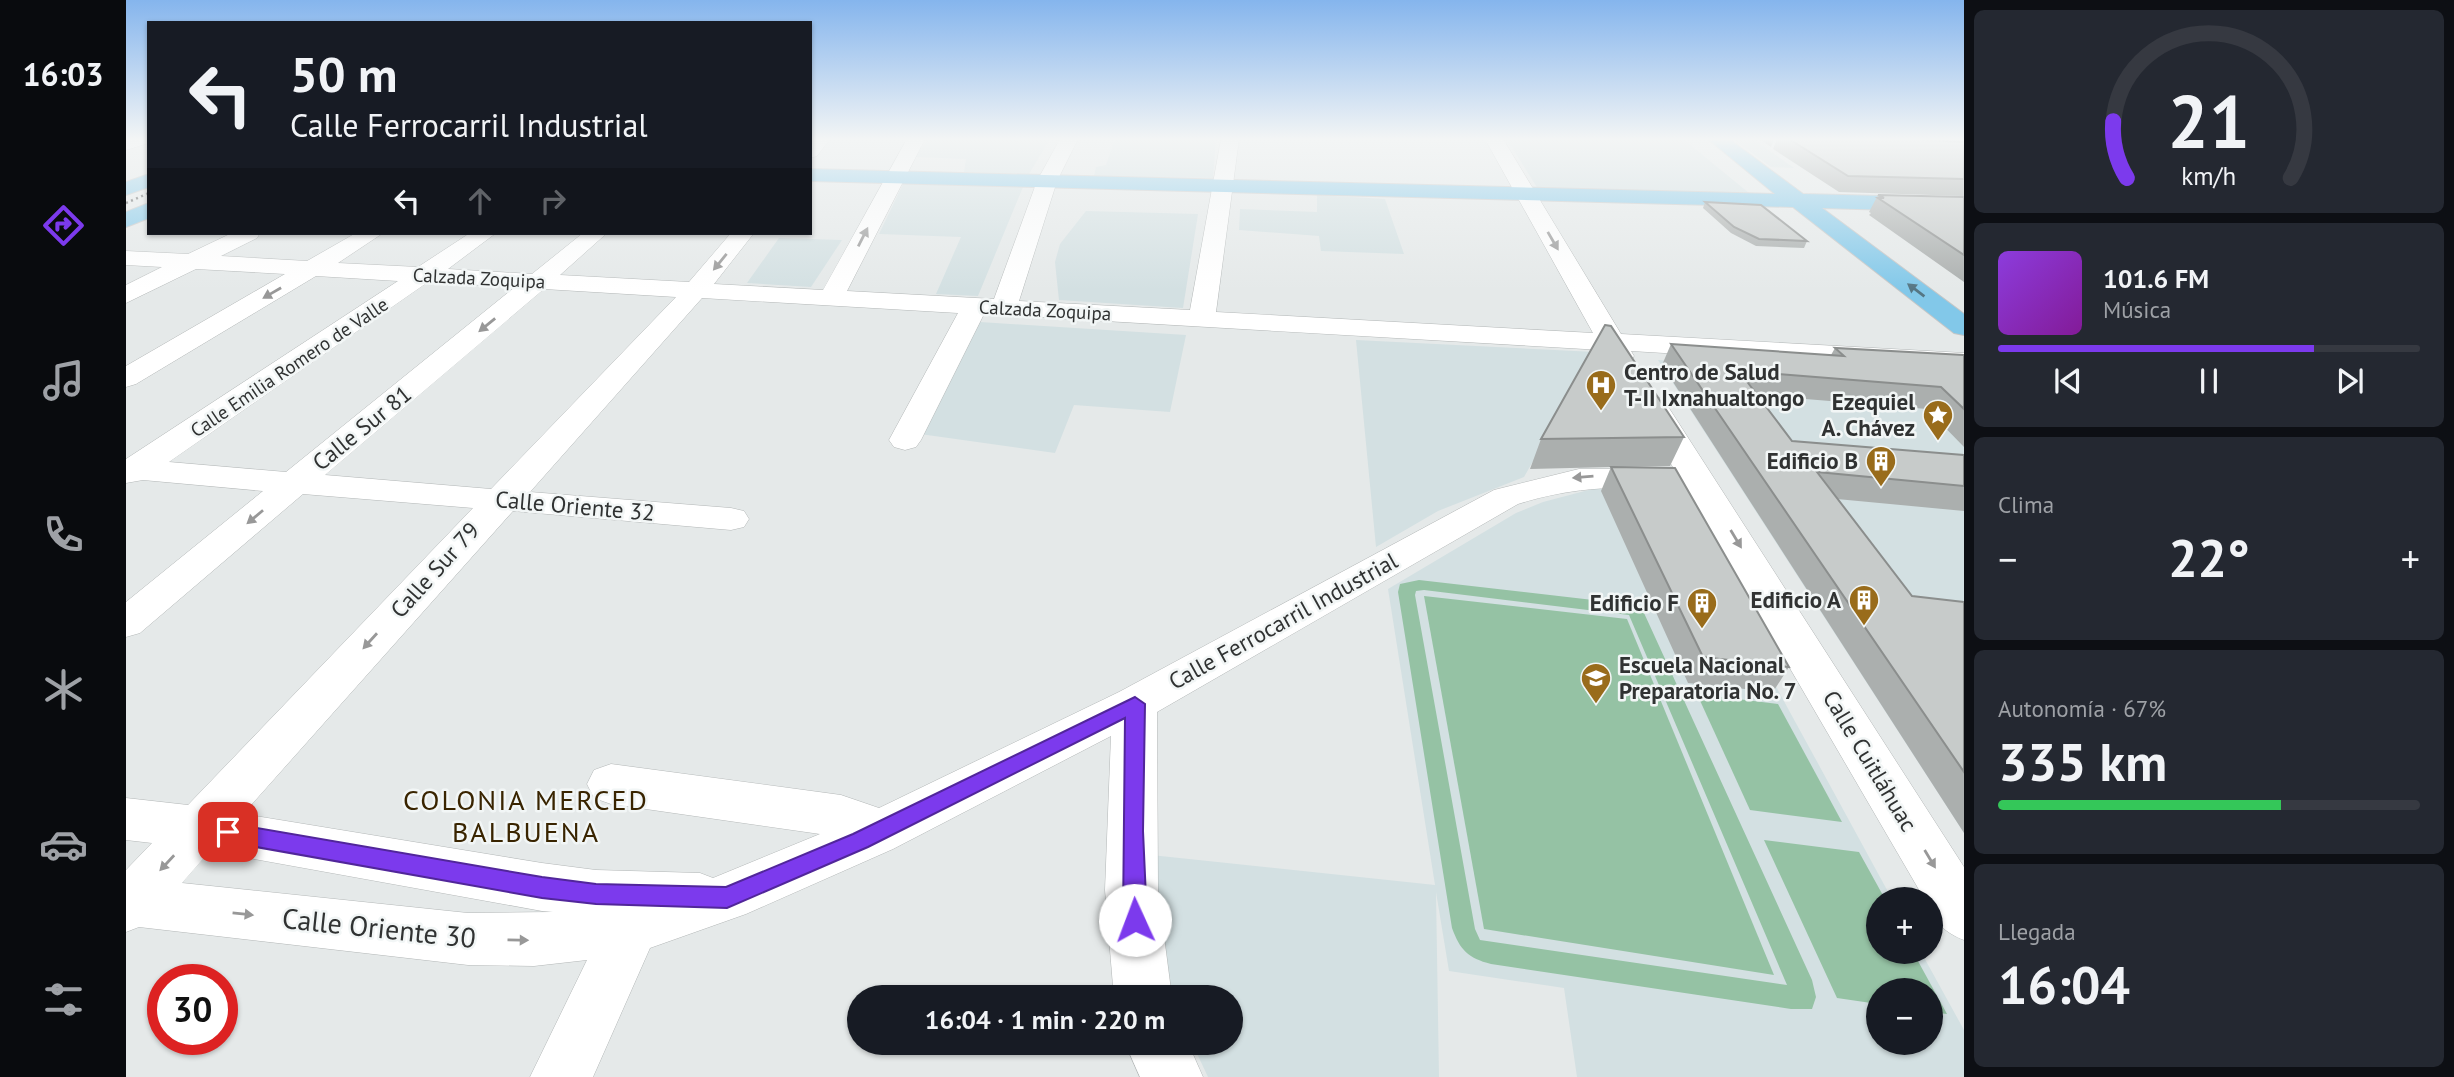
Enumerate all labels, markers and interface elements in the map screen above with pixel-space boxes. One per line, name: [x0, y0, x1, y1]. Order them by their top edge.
text: 50 m: [290, 42, 397, 106]
icon: left: [175, 49, 266, 140]
text: 16:03: [22, 53, 104, 95]
text: 21: [2168, 74, 2250, 168]
text: Calle Ferrocarril Industrial: [290, 104, 648, 146]
text: km/h: [2182, 160, 2236, 192]
icon: left: [388, 182, 426, 220]
icon: ahead: [461, 182, 499, 220]
icon: right: [534, 182, 572, 220]
icon: directions: [39, 201, 88, 250]
one-way arrow: [857, 227, 868, 247]
one-way arrow: [1546, 231, 1559, 250]
one-way arrow: [712, 252, 727, 270]
text: 101.6 FM: [2103, 262, 2209, 295]
street label: Calzada Zoquipa: [412, 263, 546, 293]
one-way arrow: [1907, 283, 1925, 298]
one-way arrow: [262, 287, 281, 299]
street label: Calle Emilia Romero de Valle: [186, 292, 392, 442]
street label: Calzada Zoquipa: [978, 295, 1112, 325]
text: Música: [2103, 295, 2171, 324]
one-way arrow: [478, 318, 496, 333]
icon: music: [39, 356, 88, 405]
place label: Centro de Salud T-II Ixnahualtongo: [1624, 357, 1804, 412]
icon: previous: [2049, 362, 2087, 400]
icon: pause: [2190, 362, 2228, 400]
icon: next: [2331, 362, 2369, 400]
hospital icon: Centro de Salud T-II Ixnahualtongo: [1584, 368, 1618, 412]
street label: Calle Sur 81: [306, 379, 417, 476]
place label: Ezequiel A. Chávez: [1821, 387, 1915, 442]
place icon: Ezequiel A. Chávez: [1921, 398, 1955, 442]
building icon: Edificio B: [1864, 444, 1898, 488]
place label: Edificio B: [1767, 446, 1858, 475]
one-way arrow: [1572, 472, 1594, 483]
street label: Calle Oriente 32: [494, 484, 656, 527]
text: Clima: [1998, 490, 2054, 519]
one-way arrow: [246, 509, 263, 524]
icon: phone: [39, 510, 88, 559]
street label: Calle Sur 79: [384, 516, 485, 624]
text: 22°: [2168, 524, 2250, 591]
one-way arrow: [1729, 529, 1742, 548]
text: −: [1998, 534, 2017, 583]
text: +: [2401, 534, 2420, 583]
street label: Calle Ferrocarril Industrial: [1163, 545, 1402, 696]
building icon: Edificio A: [1847, 583, 1881, 627]
place label: Edificio A: [1750, 585, 1841, 614]
building icon: Edificio F: [1685, 586, 1719, 630]
place label: Edificio F: [1590, 588, 1679, 617]
one-way arrow: [363, 632, 379, 649]
place label: Escuela Nacional Preparatoria No. 7: [1619, 650, 1796, 705]
school or university icon: Escuela Nacional Preparatoria No. 7: [1579, 661, 1613, 705]
icon: climate: [39, 665, 88, 714]
street label: Calle Cuitláhuac: [1817, 685, 1924, 837]
text: Autonomía · 67%: [1998, 694, 2166, 723]
text: 335 km: [1998, 728, 2167, 795]
district label: COLONIA MERCED BALBUENA: [403, 781, 649, 850]
pin: [198, 802, 258, 862]
icon: arrive: [209, 813, 247, 851]
icon: car: [39, 820, 88, 869]
one-way arrow: [1924, 850, 1936, 869]
one-way arrow: [160, 854, 176, 871]
position arrow: [1098, 883, 1172, 957]
map controls: [1866, 887, 1943, 1055]
button: +: [1866, 887, 1943, 964]
street label: Calle Oriente 30: [280, 899, 478, 956]
one-way arrow: [232, 909, 254, 920]
text: Llegada: [1998, 917, 2076, 946]
one-way arrow: [507, 934, 529, 946]
text: 16:04: [1998, 951, 2130, 1018]
speed limit sign: 30: [147, 964, 238, 1055]
icon: filters: [39, 975, 88, 1024]
button: −: [1866, 978, 1943, 1055]
text: 16:04 · 1 min · 220 m: [925, 1003, 1165, 1036]

